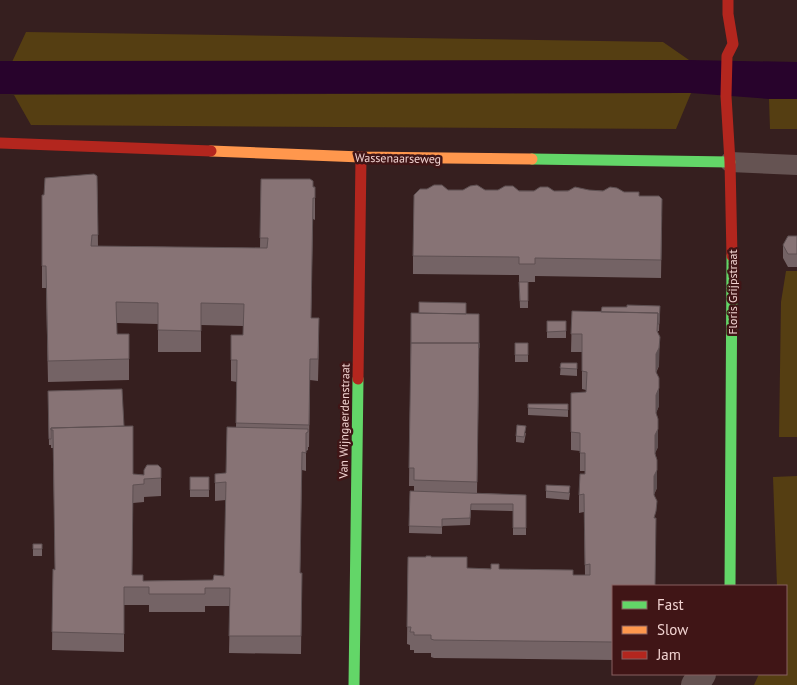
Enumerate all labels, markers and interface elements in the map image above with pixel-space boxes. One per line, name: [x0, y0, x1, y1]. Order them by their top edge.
street label: Wassenaarseweg: [355, 150, 441, 166]
street label: Floris Grijpstraat: [725, 249, 740, 335]
street label: Van Wijngaerdenstraat: [335, 363, 353, 480]
legend: [612, 585, 787, 675]
text: Fast: [657, 595, 684, 614]
text: Slow: [657, 620, 688, 639]
text: Jam: [656, 645, 681, 664]

